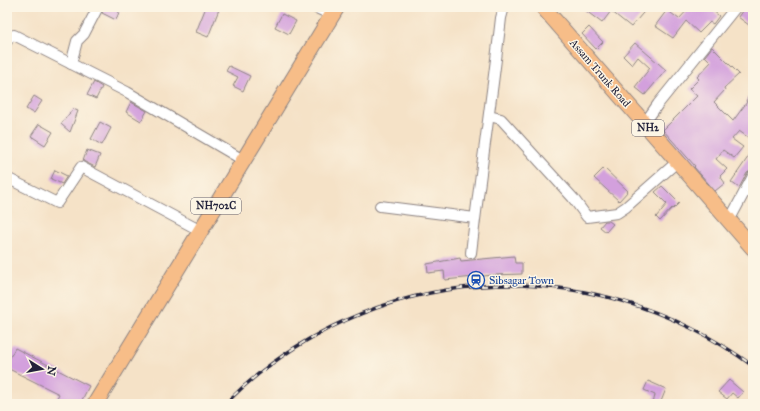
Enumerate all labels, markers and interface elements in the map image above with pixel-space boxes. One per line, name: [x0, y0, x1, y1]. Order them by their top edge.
street label: Assam Trunk Road: [566, 36, 633, 110]
road number: NH2: [632, 120, 664, 136]
road number: NH702C: [191, 198, 241, 214]
station icon: Sibsagar Town: [466, 270, 486, 290]
place label: Sibsagar Town: [489, 274, 554, 287]
north arrow: [22, 349, 62, 389]
text: N: [44, 365, 59, 377]

